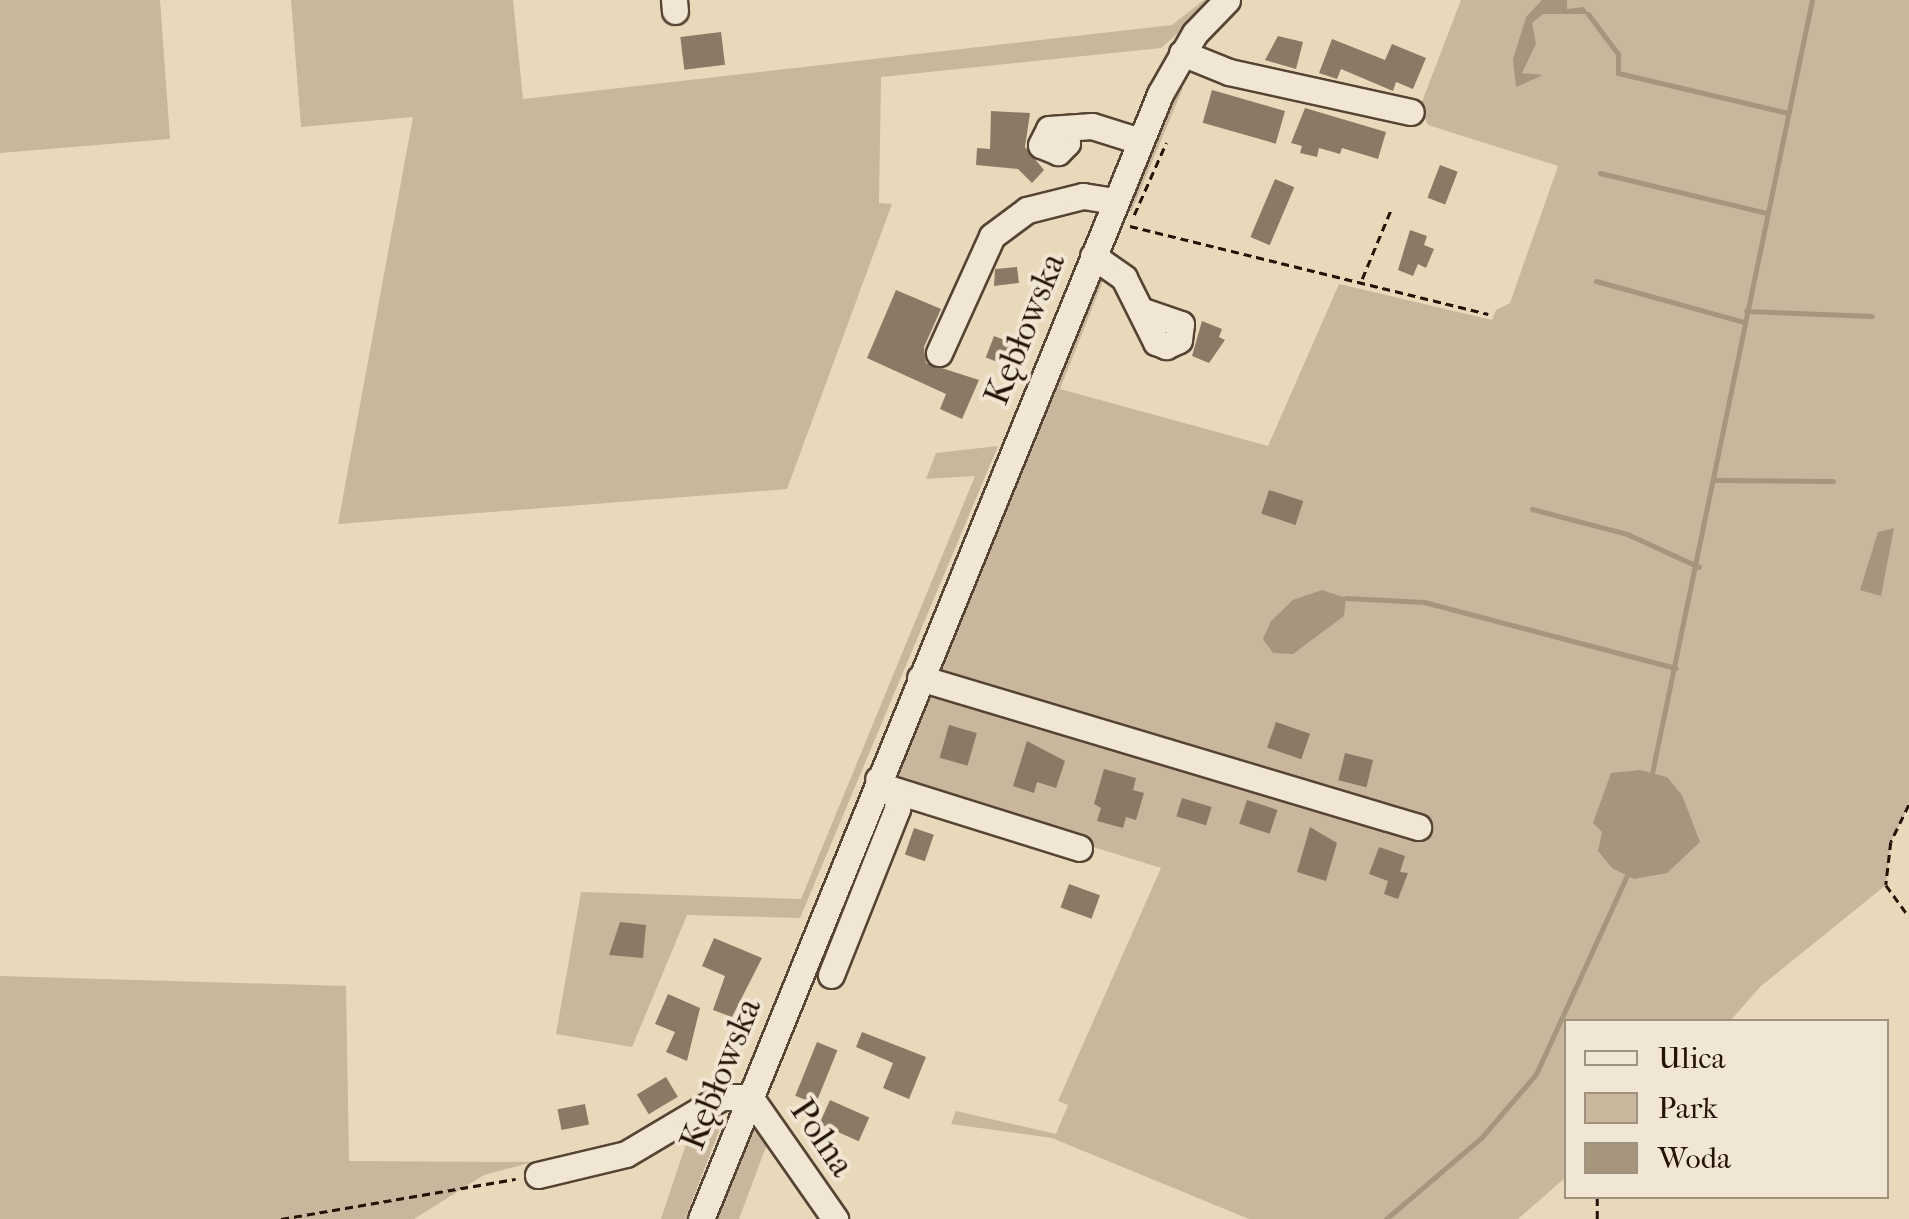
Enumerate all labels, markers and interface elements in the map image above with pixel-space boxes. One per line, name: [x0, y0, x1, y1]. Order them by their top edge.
street label: Kębłowska: [976, 247, 1074, 411]
street label: Kębłowska: [672, 992, 770, 1156]
legend: [1564, 1019, 1889, 1199]
text: Ulica: [1658, 1041, 1725, 1076]
street label: Polna: [781, 1091, 863, 1185]
text: Park: [1658, 1091, 1718, 1126]
text: Woda: [1658, 1141, 1731, 1176]

